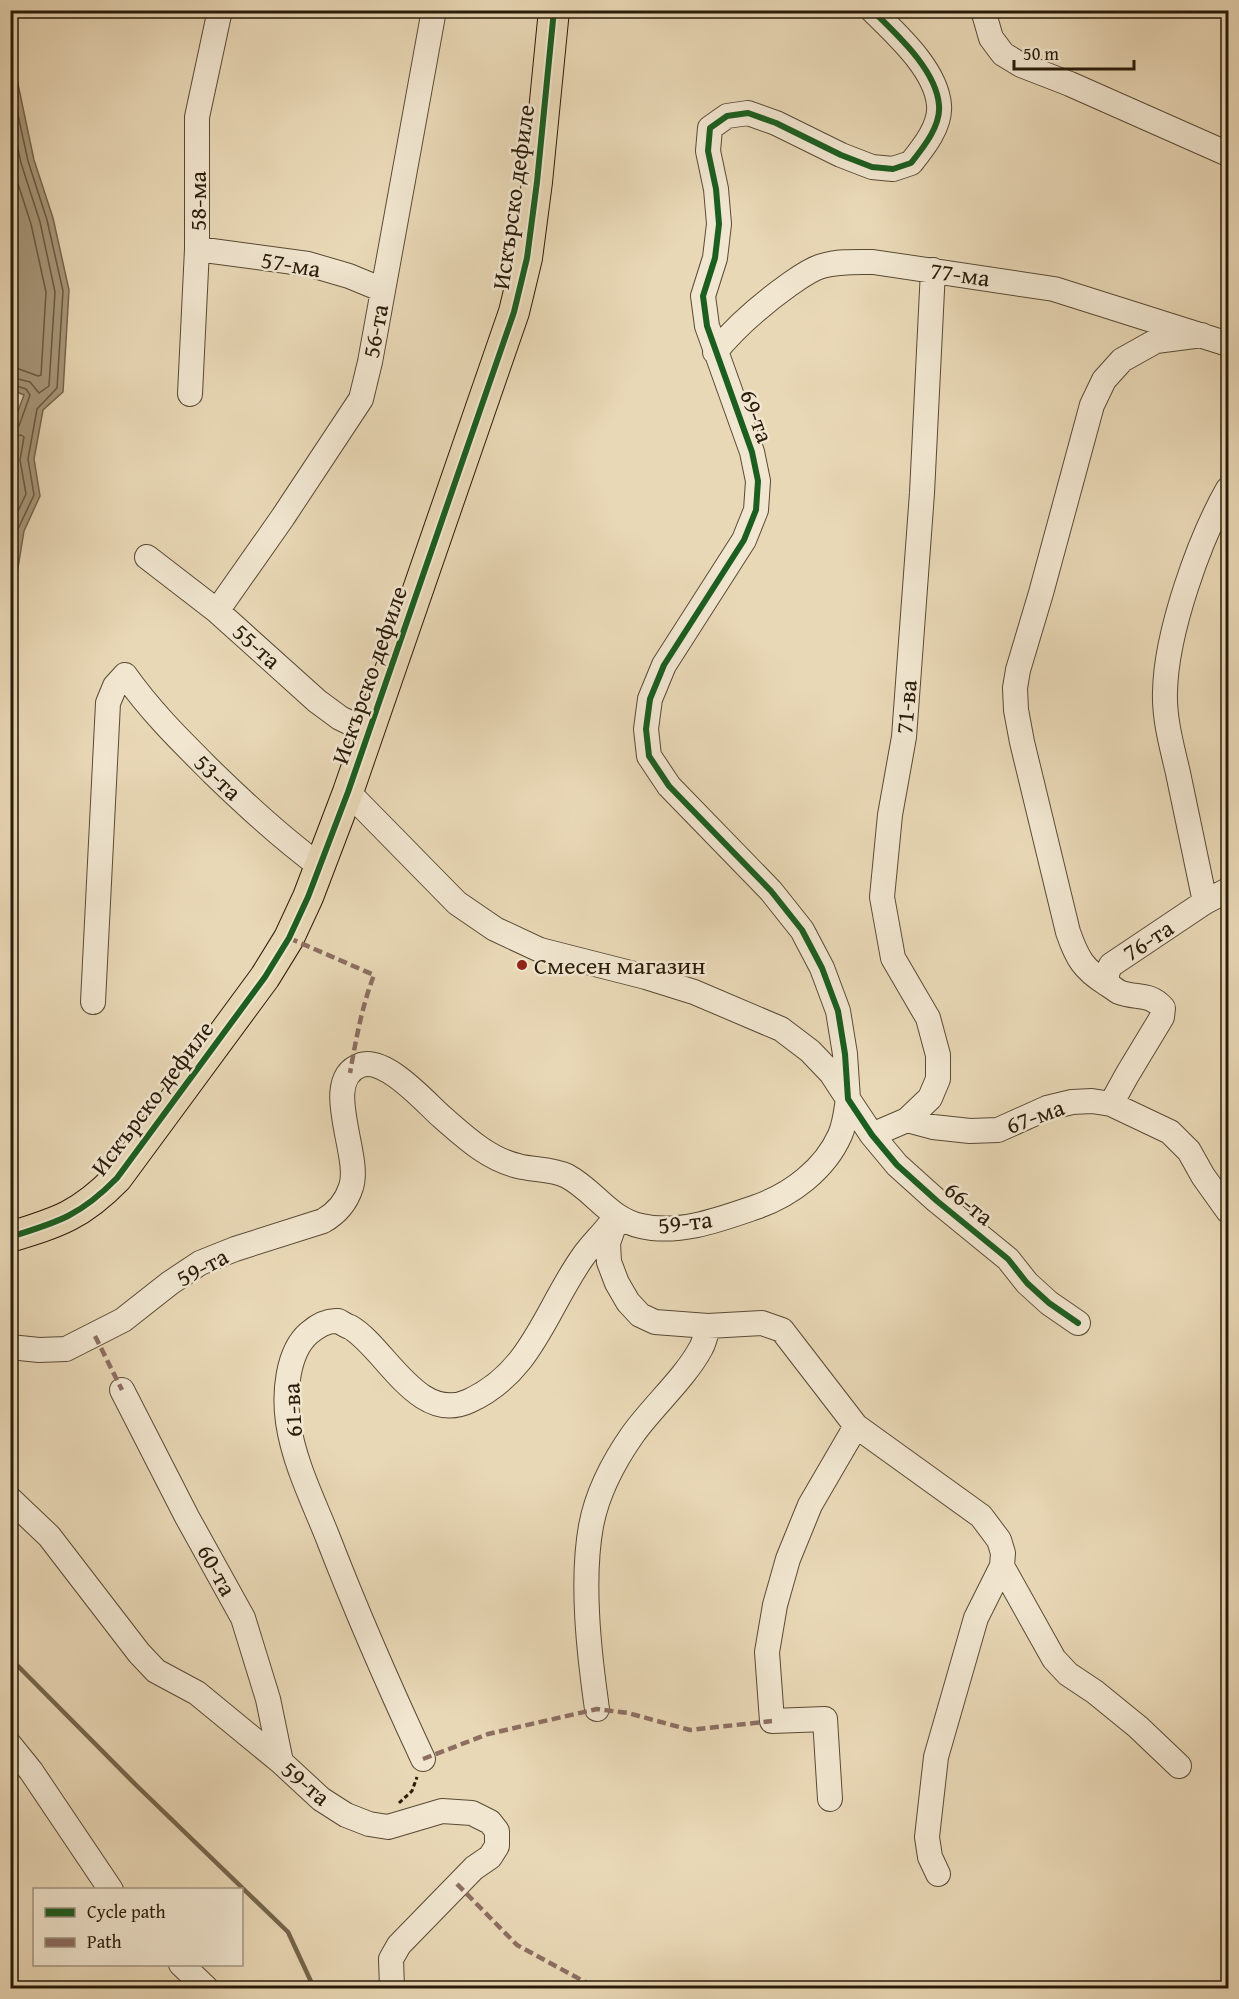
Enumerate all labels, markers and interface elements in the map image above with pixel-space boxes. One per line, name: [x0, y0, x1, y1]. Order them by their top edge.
scale bar: [1014, 33, 1134, 71]
text: 50 m: [1023, 40, 1059, 67]
street label: Искърско дефиле: [483, 102, 543, 292]
street label: 58-ма: [180, 170, 215, 231]
street label: 57-ма: [258, 242, 324, 287]
street label: 77-ма: [928, 253, 993, 296]
street label: 56-та: [353, 300, 397, 361]
street label: 69-та: [731, 384, 783, 448]
street label: Искърско дефиле: [322, 581, 416, 769]
street label: 55-та: [225, 615, 289, 678]
street label: 71-ва: [886, 678, 926, 736]
street label: 53-та: [186, 746, 250, 809]
street label: 76-та: [1116, 910, 1181, 969]
place label: Смесен магазин: [534, 948, 705, 983]
marker: Смесен магазин: [515, 958, 529, 972]
street label: Искърско дефиле: [82, 1013, 222, 1183]
street label: 67-ма: [1001, 1089, 1070, 1143]
street label: 66-та: [937, 1172, 1002, 1234]
street label: 59-та: [656, 1201, 715, 1243]
street label: 59-та: [170, 1239, 235, 1295]
street label: 61-ва: [273, 1381, 311, 1438]
street label: 60-та: [189, 1538, 246, 1603]
street label: 59-та: [274, 1752, 339, 1814]
legend: [33, 1888, 243, 1966]
text: Cycle path: [87, 1898, 166, 1925]
text: Path: [87, 1928, 122, 1955]

